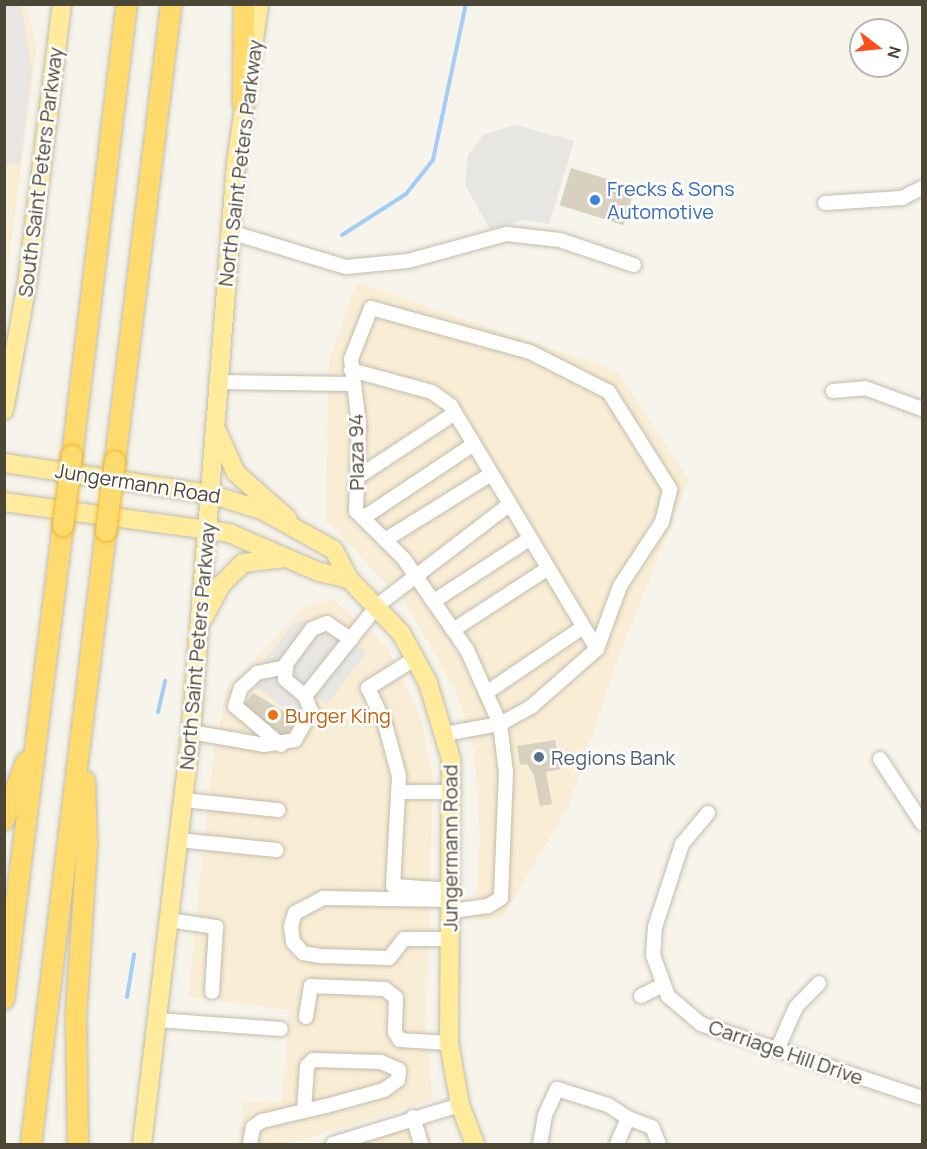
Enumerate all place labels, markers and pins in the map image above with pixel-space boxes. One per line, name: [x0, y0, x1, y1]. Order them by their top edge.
place label: Frecks & Sons Automotive: [607, 176, 735, 223]
marker: Frecks & Sons Automotive: [588, 193, 602, 207]
place label: Burger King: [285, 703, 391, 727]
marker: Burger King: [266, 708, 280, 722]
place label: Regions Bank: [551, 745, 675, 769]
marker: Regions Bank: [532, 750, 546, 764]

